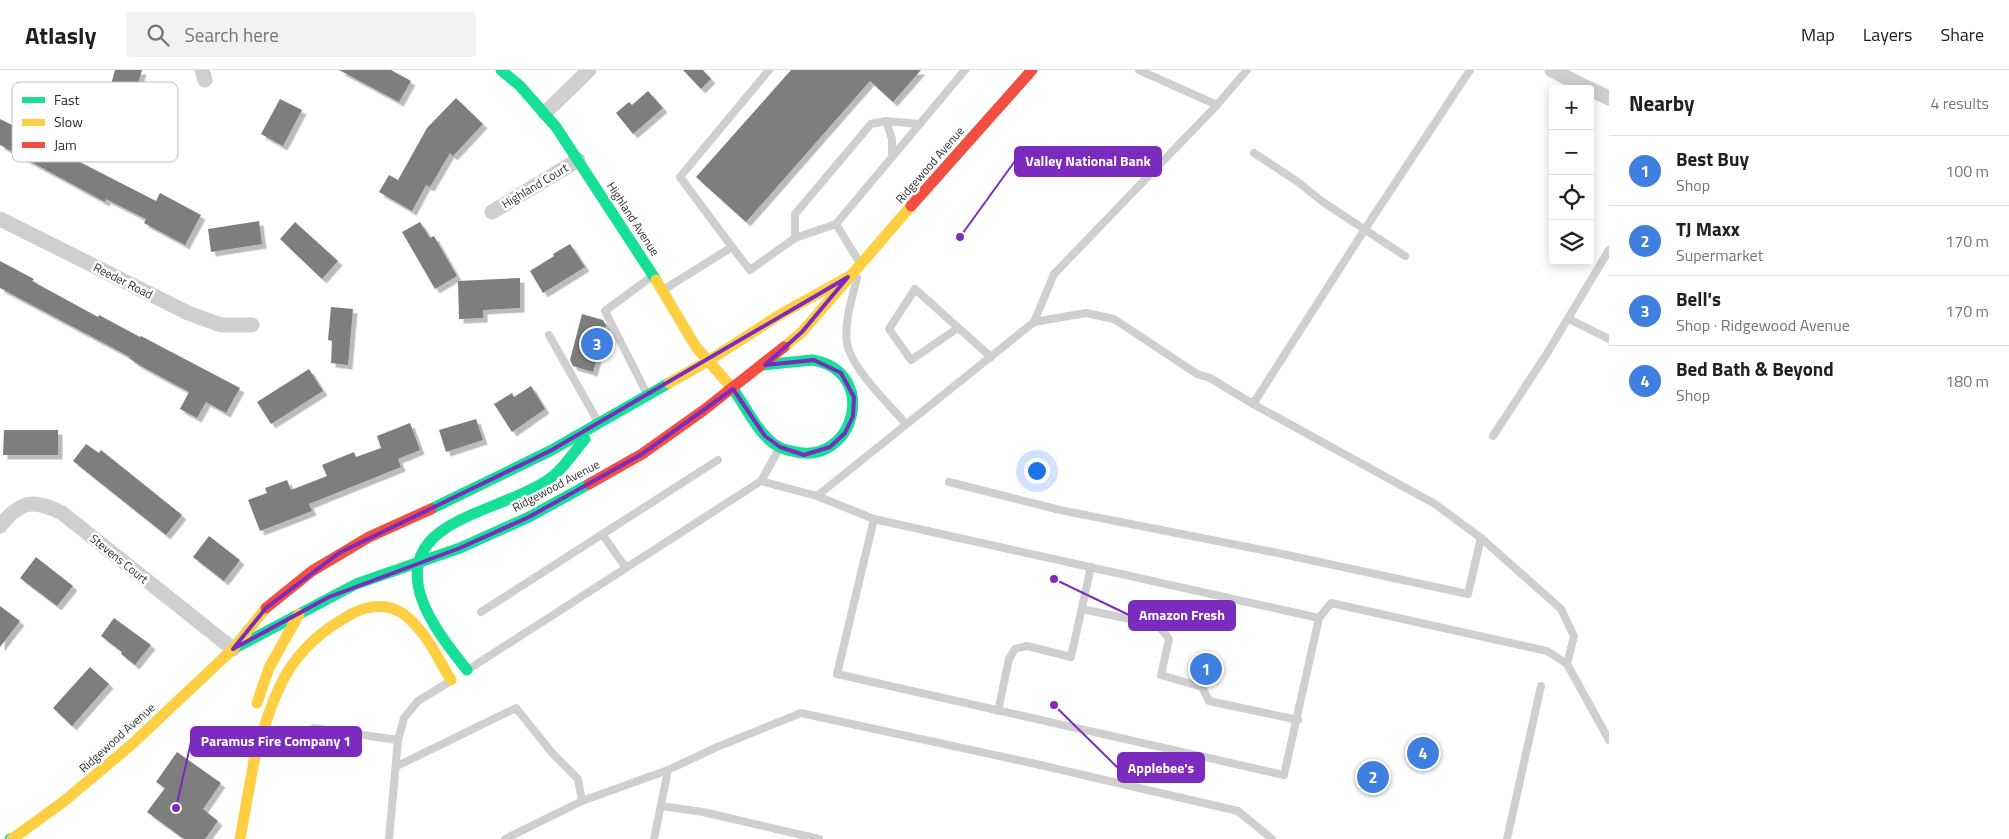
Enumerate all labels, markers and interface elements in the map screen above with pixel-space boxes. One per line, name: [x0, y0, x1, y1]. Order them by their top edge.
search box: [126, 12, 476, 57]
text: Atlasly: [25, 17, 96, 53]
text: Search here: [184, 20, 279, 49]
icon: search: [144, 21, 172, 49]
text: Map: [1801, 21, 1835, 48]
text: Layers: [1863, 21, 1912, 48]
text: Share: [1940, 21, 1984, 48]
legend: [12, 82, 178, 162]
map controls: [1549, 85, 1594, 265]
button: +: [1549, 85, 1594, 130]
text: Nearby: [1629, 87, 1694, 119]
text: Fast: [54, 89, 79, 110]
text: 4 results: [1930, 91, 1989, 115]
text: Slow: [54, 111, 83, 132]
street label: Ridgewood Avenue: [891, 122, 969, 207]
button: −: [1549, 130, 1594, 175]
text: Jam: [54, 134, 77, 155]
text: Best Buy: [1676, 144, 1749, 173]
callout: Valley National Bank: [1015, 147, 1161, 176]
text: Valley National Bank: [1025, 150, 1151, 171]
street label: Highland Court: [498, 158, 572, 213]
text: 1: [1641, 159, 1649, 183]
text: 100 m: [1945, 159, 1989, 183]
text: Shop: [1676, 173, 1710, 197]
button: locate: [1549, 175, 1594, 220]
street label: Highland Avenue: [602, 178, 665, 260]
text: TJ Maxx: [1676, 214, 1740, 243]
button: layers: [1549, 220, 1594, 265]
text: 2: [1641, 229, 1649, 253]
text: 170 m: [1945, 229, 1989, 253]
text: Supermarket: [1676, 243, 1763, 267]
street label: Reeder Road: [90, 257, 156, 304]
text: Bell's: [1676, 284, 1721, 313]
text: 3: [1641, 299, 1649, 323]
text: 170 m: [1945, 299, 1989, 323]
text: Shop · Ridgewood Avenue: [1676, 313, 1850, 337]
pin: 3: [581, 325, 613, 363]
text: Bed Bath & Beyond: [1676, 354, 1834, 383]
text: 4: [1641, 369, 1649, 393]
text: 180 m: [1945, 369, 1989, 393]
text: Shop: [1676, 383, 1710, 407]
street label: Ridgewood Avenue: [509, 454, 603, 517]
your location: [1024, 458, 1050, 484]
street label: Stevens Court: [86, 529, 153, 589]
callout: Amazon Fresh: [1129, 601, 1235, 630]
text: Amazon Fresh: [1139, 604, 1225, 625]
pin: 1: [1190, 650, 1222, 688]
street label: Ridgewood Avenue: [74, 698, 159, 777]
callout: Paramus Fire Company 1: [191, 727, 361, 756]
text: Paramus Fire Company 1: [201, 730, 351, 751]
pin: 4: [1407, 734, 1439, 772]
callout: Applebee's: [1118, 753, 1204, 782]
text: Applebee's: [1128, 757, 1195, 778]
pin: 2: [1357, 758, 1389, 796]

